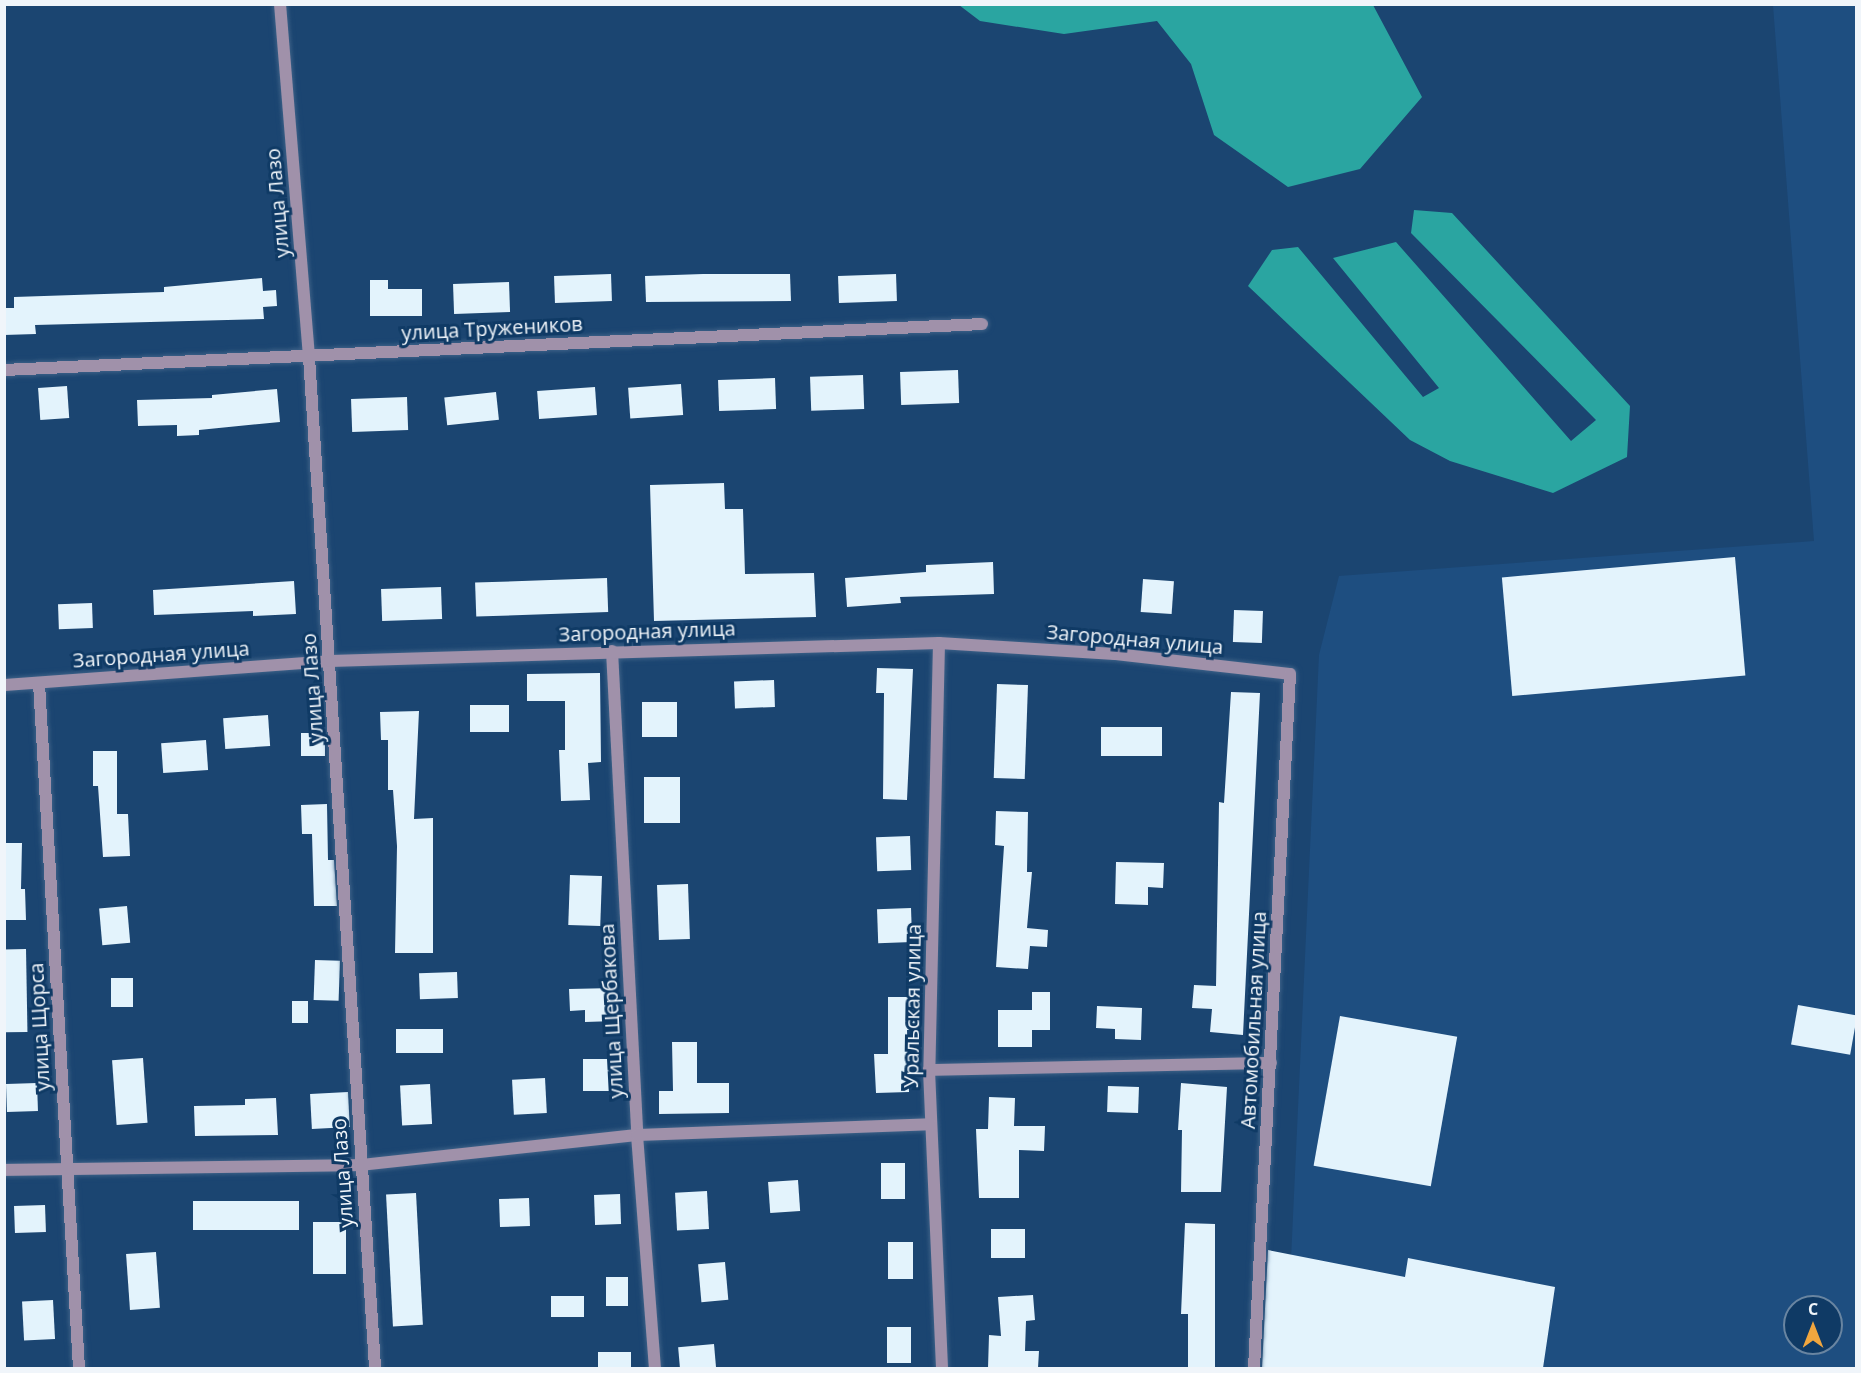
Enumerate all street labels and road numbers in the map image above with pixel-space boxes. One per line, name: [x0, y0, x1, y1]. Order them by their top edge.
street label: улица Лазо: [260, 147, 294, 259]
street label: улица Тружеников: [401, 311, 583, 345]
street label: Загородная улица: [558, 616, 736, 646]
street label: Загородная улица: [1046, 619, 1224, 659]
street label: улица Лазо: [296, 632, 328, 744]
street label: Загородная улица: [72, 636, 250, 672]
street label: Автомобильная улица: [1235, 911, 1271, 1129]
street label: улица Щербакова: [594, 923, 628, 1099]
street label: Уральская улица: [899, 924, 925, 1088]
street label: улица Щорса: [24, 962, 54, 1092]
street label: улица Лазо: [326, 1117, 358, 1229]

